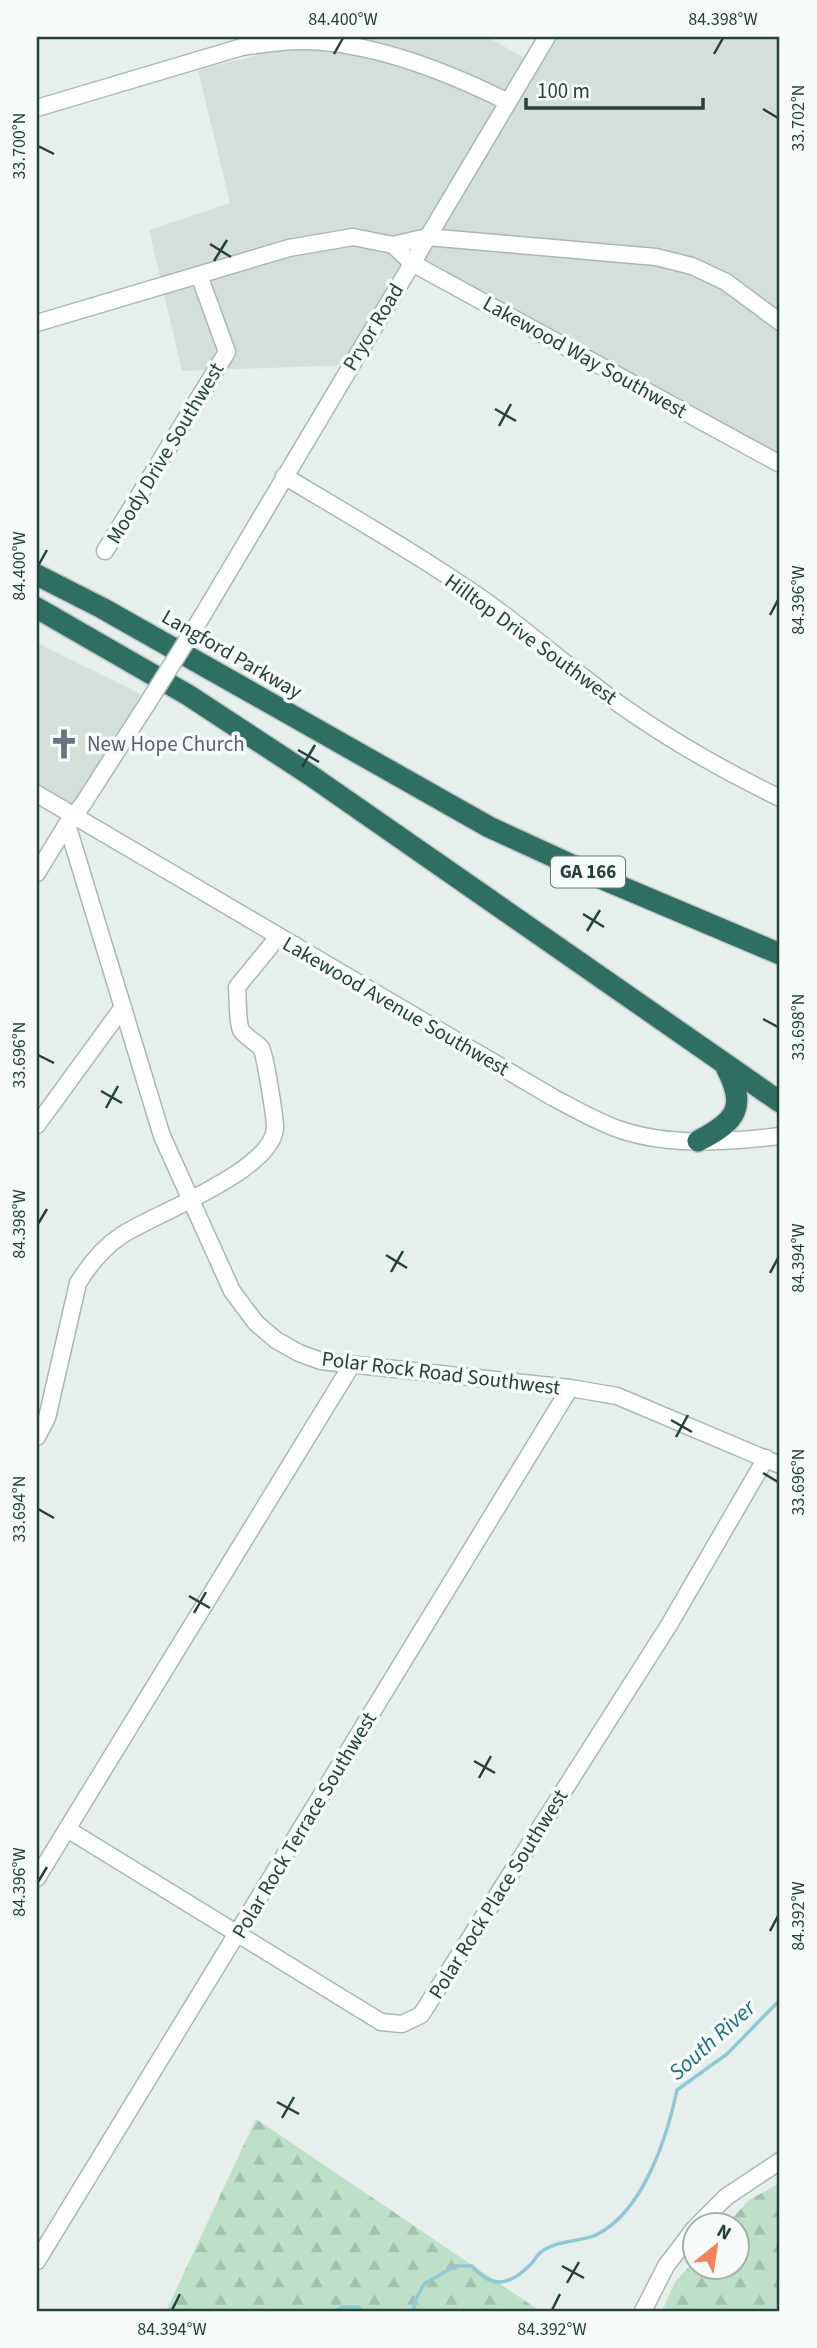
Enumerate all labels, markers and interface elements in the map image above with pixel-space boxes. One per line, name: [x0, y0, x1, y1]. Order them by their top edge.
text: 84.400°W: [308, 7, 378, 32]
text: 84.398°W: [688, 7, 758, 32]
scale bar: [526, 66, 703, 110]
text: 100 m: [537, 76, 590, 106]
text: 33.702°N: [786, 85, 811, 151]
text: 33.700°N: [7, 113, 32, 179]
street label: Pryor Road: [335, 278, 411, 376]
street label: Lakewood Way Southwest: [478, 288, 692, 426]
street label: Moody Drive Southwest: [99, 357, 231, 549]
text: 84.400°W: [7, 531, 32, 601]
text: 84.396°W: [786, 565, 811, 635]
street label: Hilltop Drive Southwest: [439, 566, 623, 712]
street label: Langford Parkway: [156, 602, 308, 706]
church icon: New Hope Church: [47, 727, 81, 761]
place label: New Hope Church: [87, 729, 245, 759]
road number: GA 166: [551, 856, 625, 888]
street label: Lakewood Avenue Southwest: [277, 929, 515, 1083]
text: 33.698°N: [786, 994, 811, 1060]
text: 33.696°N: [7, 1022, 32, 1088]
text: 84.398°W: [7, 1189, 32, 1259]
text: 84.394°W: [786, 1223, 811, 1293]
street label: Polar Rock Road Southwest: [320, 1343, 562, 1403]
text: 33.696°N: [786, 1449, 811, 1515]
text: 33.694°N: [7, 1476, 32, 1542]
street label: Polar Rock Terrace Southwest: [224, 1706, 384, 1944]
street label: Polar Rock Place Southwest: [421, 1783, 575, 2005]
text: 84.396°W: [7, 1847, 32, 1917]
text: 84.392°W: [786, 1881, 811, 1951]
water label: South River: [661, 1991, 764, 2088]
north arrow: [680, 2212, 750, 2282]
text: N: [712, 2218, 736, 2247]
text: 84.394°W: [137, 2317, 207, 2342]
text: 84.392°W: [517, 2317, 587, 2342]

